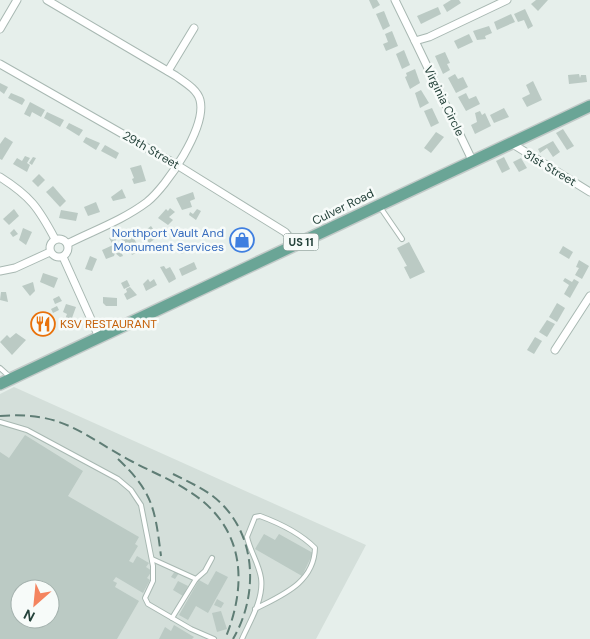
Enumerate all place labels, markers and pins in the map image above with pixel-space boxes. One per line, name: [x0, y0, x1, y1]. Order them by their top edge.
place label: Northport Vault And Monument Services: [112, 225, 224, 255]
shop icon: Northport Vault And Monument Services: [229, 227, 255, 253]
restaurant icon: KSV RESTAURANT: [30, 311, 56, 337]
place label: KSV RESTAURANT: [60, 316, 157, 332]

